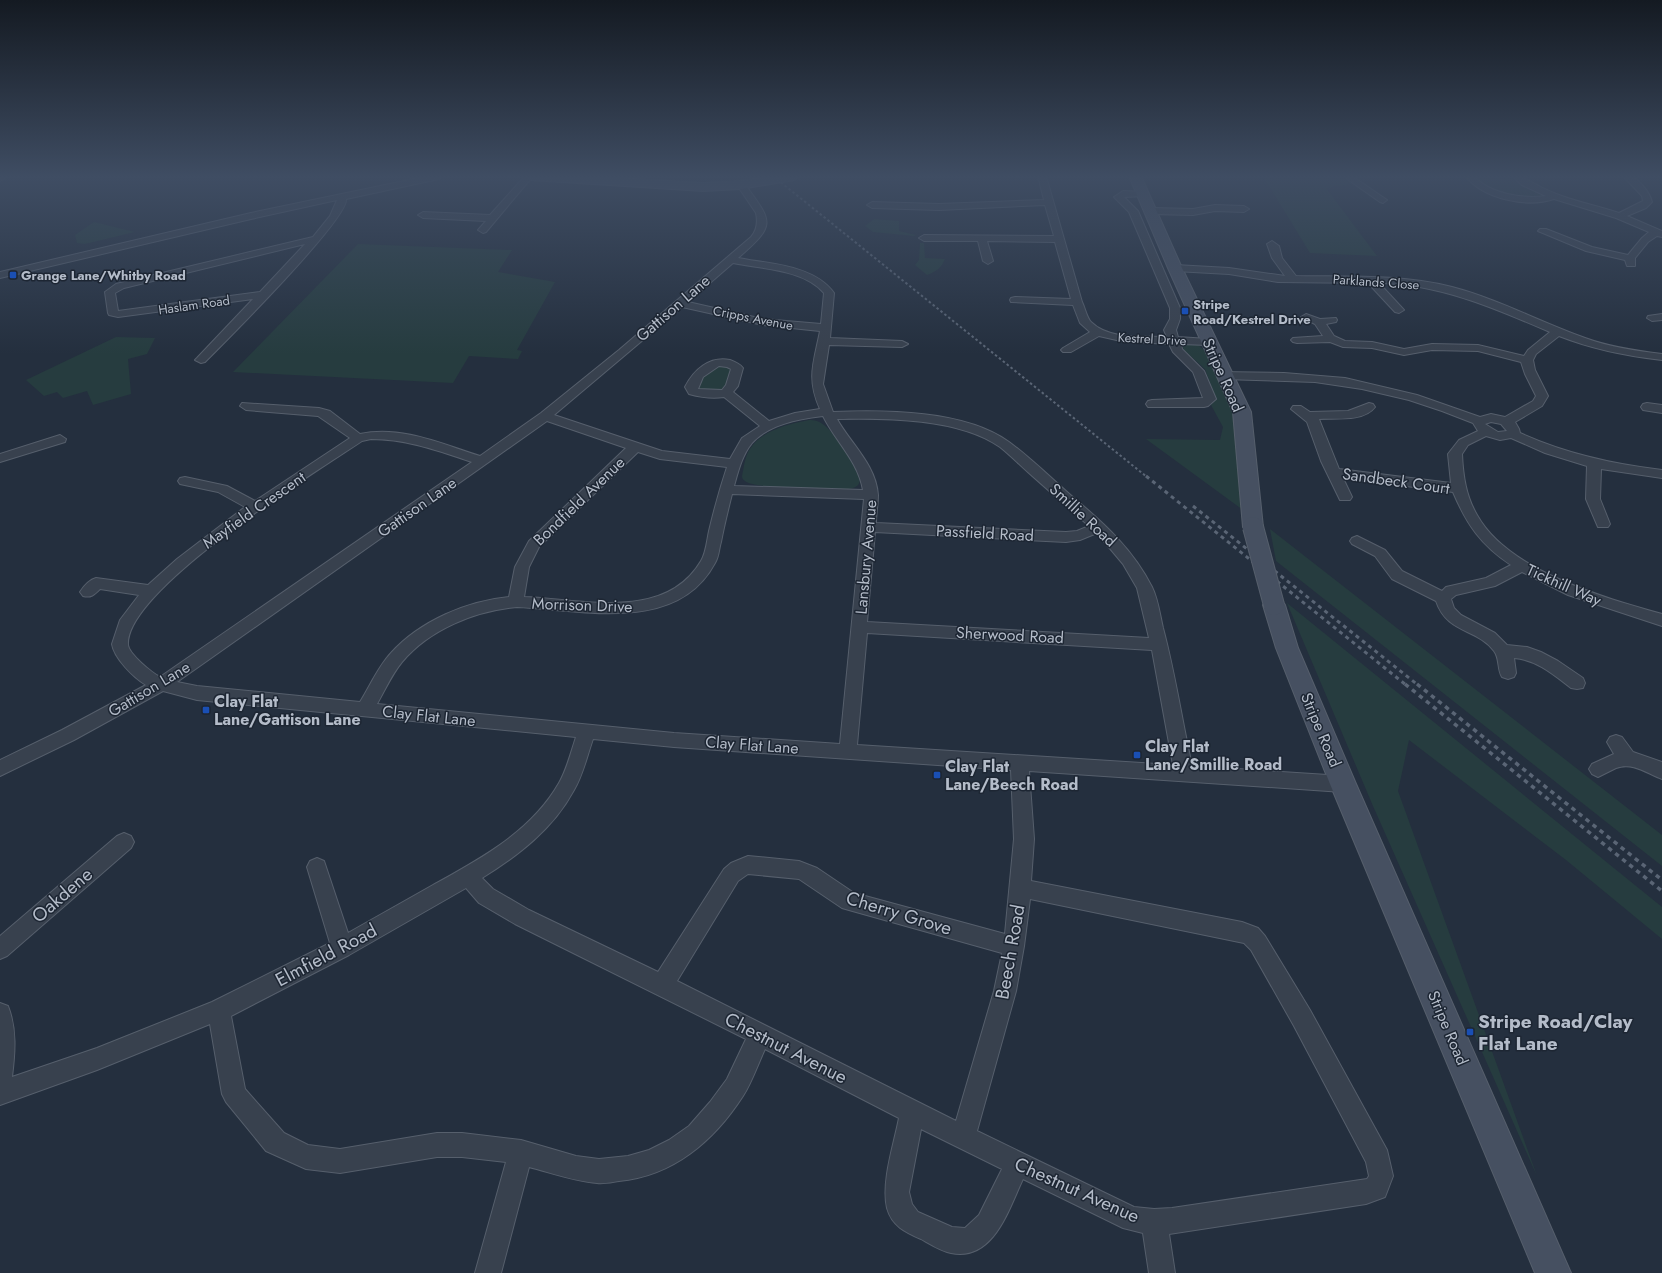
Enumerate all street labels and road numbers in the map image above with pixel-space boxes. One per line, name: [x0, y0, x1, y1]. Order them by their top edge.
street label: Gattison Lane: [631, 269, 715, 347]
street label: Parklands Close: [1332, 269, 1420, 295]
street label: Haslam Road: [157, 291, 231, 319]
street label: Cripps Avenue: [711, 301, 795, 335]
street label: Kestrel Drive: [1117, 328, 1187, 350]
street label: Stripe Road: [1196, 334, 1250, 416]
street label: Bondfield Avenue: [528, 451, 630, 551]
street label: Sandbeck Court: [1341, 462, 1451, 500]
street label: Mayfield Crescent: [198, 466, 310, 554]
street label: Gattison Lane: [373, 471, 461, 543]
street label: Smillie Road: [1044, 478, 1122, 552]
street label: Lansbury Avenue: [850, 499, 882, 615]
street label: Passfield Road: [935, 519, 1035, 547]
street label: Tickhill Way: [1523, 558, 1606, 612]
street label: Morrison Drive: [531, 592, 633, 618]
street label: Sherwood Road: [956, 621, 1064, 649]
street label: Gattison Lane: [104, 655, 194, 723]
street label: Stripe Road: [1295, 689, 1347, 771]
street label: Clay Flat Lane: [381, 700, 477, 732]
street label: Clay Flat Lane: [704, 730, 800, 760]
street label: Oakdene: [26, 861, 99, 929]
street label: Cherry Grove: [843, 884, 955, 942]
street label: Beech Road: [988, 902, 1032, 1002]
street label: Elmfield Road: [270, 917, 382, 993]
street label: Stripe Road: [1422, 987, 1474, 1069]
street label: Chestnut Avenue: [720, 1005, 852, 1091]
street label: Chestnut Avenue: [1010, 1150, 1144, 1230]

